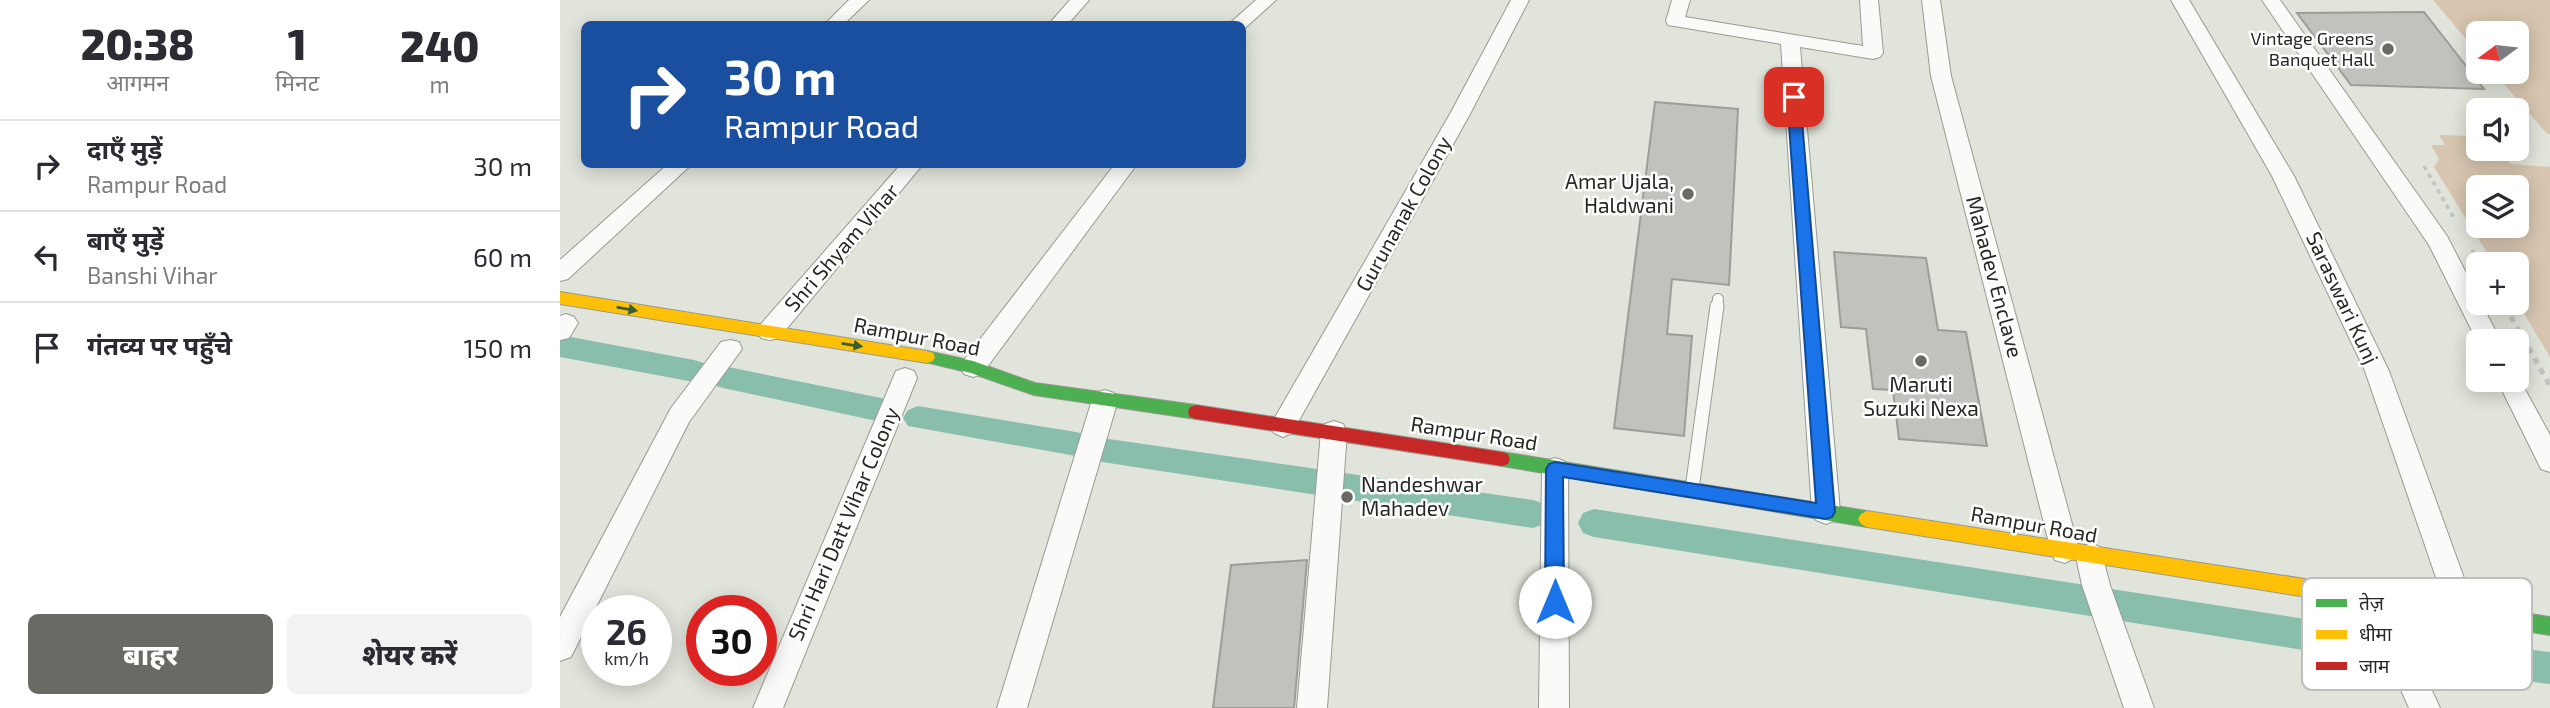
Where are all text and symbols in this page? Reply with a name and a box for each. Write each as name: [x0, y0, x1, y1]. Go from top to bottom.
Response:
text: 20:38: [81, 18, 195, 68]
text: 1: [288, 18, 307, 68]
text: 240: [400, 20, 479, 70]
north arrow: [2466, 21, 2529, 84]
map controls: [2466, 21, 2529, 392]
place label: Vintage Greens Banquet Hall: [2251, 27, 2375, 70]
marker: Vintage Greens Banquet Hall: [2380, 41, 2396, 57]
text: 30 m: [724, 46, 836, 105]
icon: right: [609, 49, 700, 140]
pin: [1764, 67, 1824, 127]
text: आगमन: [106, 68, 169, 96]
text: मिनट: [275, 68, 319, 96]
text: m: [430, 70, 450, 98]
icon: arrive: [1775, 78, 1813, 116]
button: sound: [2466, 98, 2529, 161]
text: Rampur Road: [724, 106, 919, 144]
street label: Gurunanak Colony: [1350, 131, 1456, 295]
text: दाएँ मुड़ें: [87, 133, 162, 164]
icon: right: [28, 147, 66, 185]
text: 30 m: [473, 150, 532, 181]
place label: Amar Ujala, Haldwani: [1565, 168, 1674, 217]
text: Rampur Road: [87, 170, 227, 198]
button: layers: [2466, 175, 2529, 238]
street label: Shri Shyam Vihar: [778, 177, 904, 316]
marker: Amar Ujala, Haldwani: [1680, 186, 1696, 202]
street label: Mahadev Enclave: [1962, 193, 2029, 360]
text: बाएँ मुड़ें: [87, 224, 164, 255]
street label: Saraswari Kunj: [2301, 227, 2385, 368]
icon: left: [28, 238, 66, 276]
text: 60 m: [473, 241, 532, 272]
button: +: [2466, 252, 2529, 315]
text: Banshi Vihar: [87, 261, 218, 289]
one-way arrow: [616, 304, 638, 315]
street label: Rampur Road: [852, 311, 983, 360]
icon: arrive: [28, 329, 66, 367]
text: गंतव्य पर पहुँचे: [87, 329, 232, 360]
button: −: [2466, 329, 2529, 392]
text: 150 m: [463, 332, 532, 363]
one-way arrow: [841, 340, 863, 351]
marker: Maruti Suzuki Nexa: [1913, 353, 1929, 369]
place label: Maruti Suzuki Nexa: [1863, 371, 1979, 420]
street label: Shri Hari Datt Vihar Colony: [782, 403, 903, 644]
street label: Rampur Road: [1409, 410, 1539, 455]
place label: Nandeshwar Mahadev: [1361, 471, 1483, 520]
marker: Nandeshwar Mahadev: [1339, 489, 1355, 505]
street label: Rampur Road: [1969, 500, 2100, 547]
position arrow: [1518, 565, 1592, 639]
legend: [2302, 578, 2532, 690]
text: तेज़: [2359, 591, 2385, 614]
speed limit sign: 30: [686, 595, 777, 686]
text: 26: [606, 610, 647, 652]
button: बाहर: [28, 614, 273, 694]
button: शेयर करें: [287, 614, 532, 694]
text: धीमा: [2359, 622, 2393, 645]
text: km/h: [604, 647, 649, 669]
text: जाम: [2359, 654, 2390, 677]

